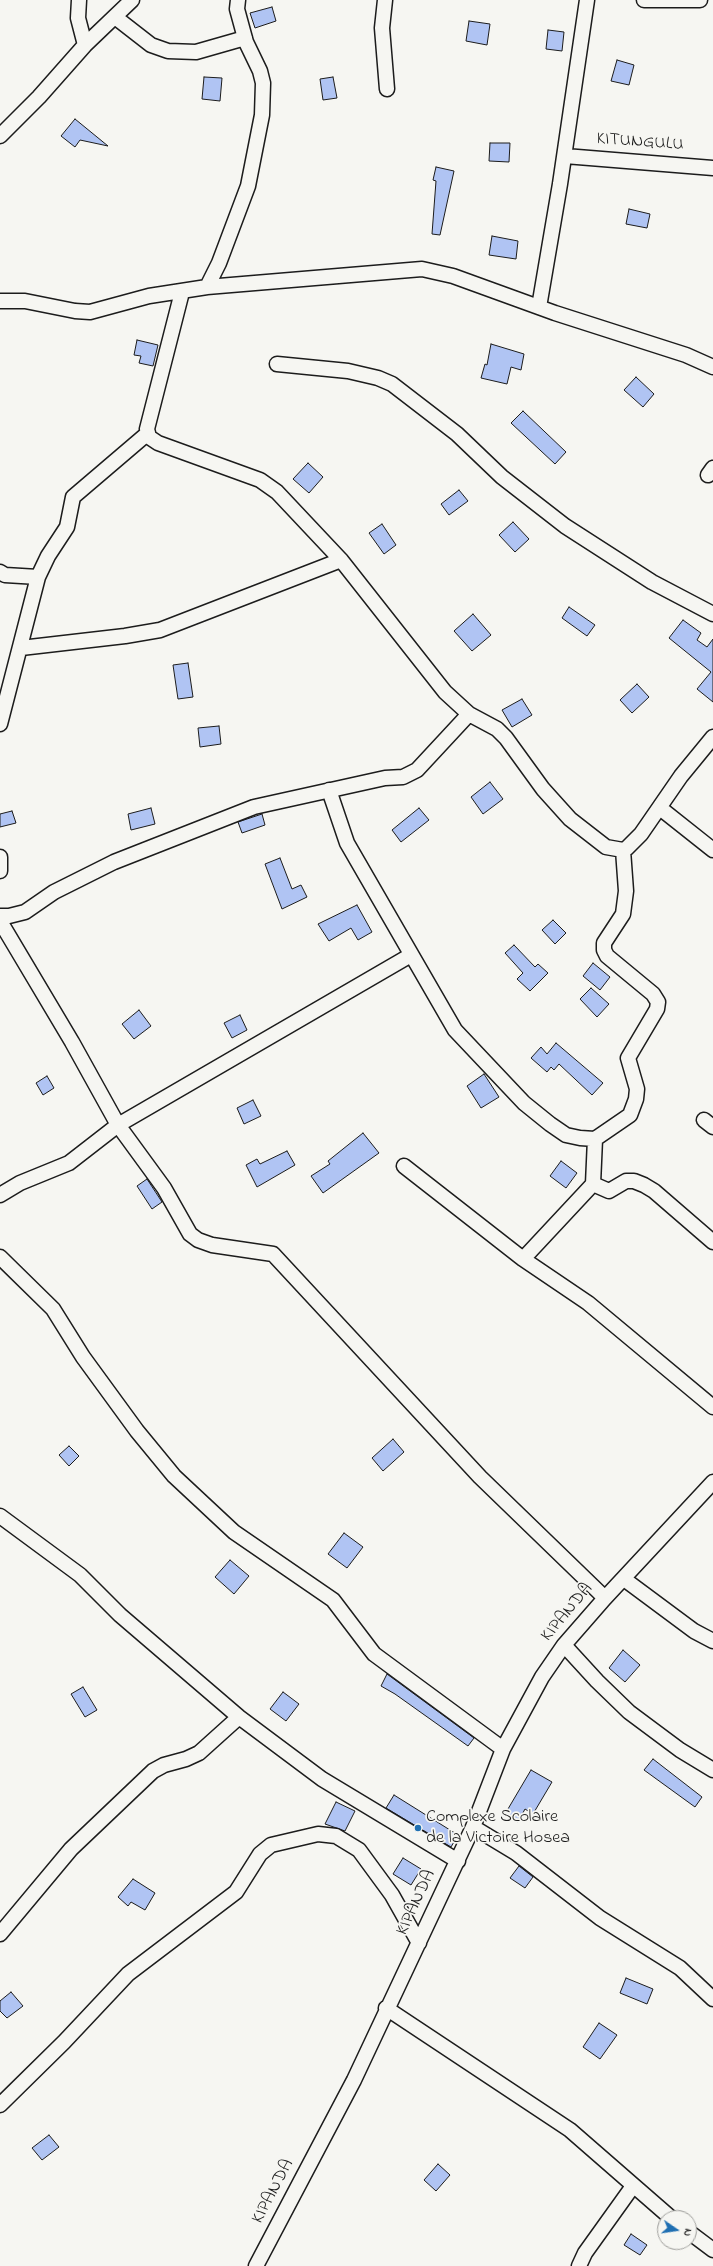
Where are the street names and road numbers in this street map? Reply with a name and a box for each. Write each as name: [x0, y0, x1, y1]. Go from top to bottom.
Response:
street label: KITUNGULU: [596, 129, 684, 157]
street label: KIPANDA: [537, 1579, 599, 1647]
street label: KIPANDA: [392, 1867, 442, 1939]
street label: KIPANDA: [248, 2156, 300, 2228]

